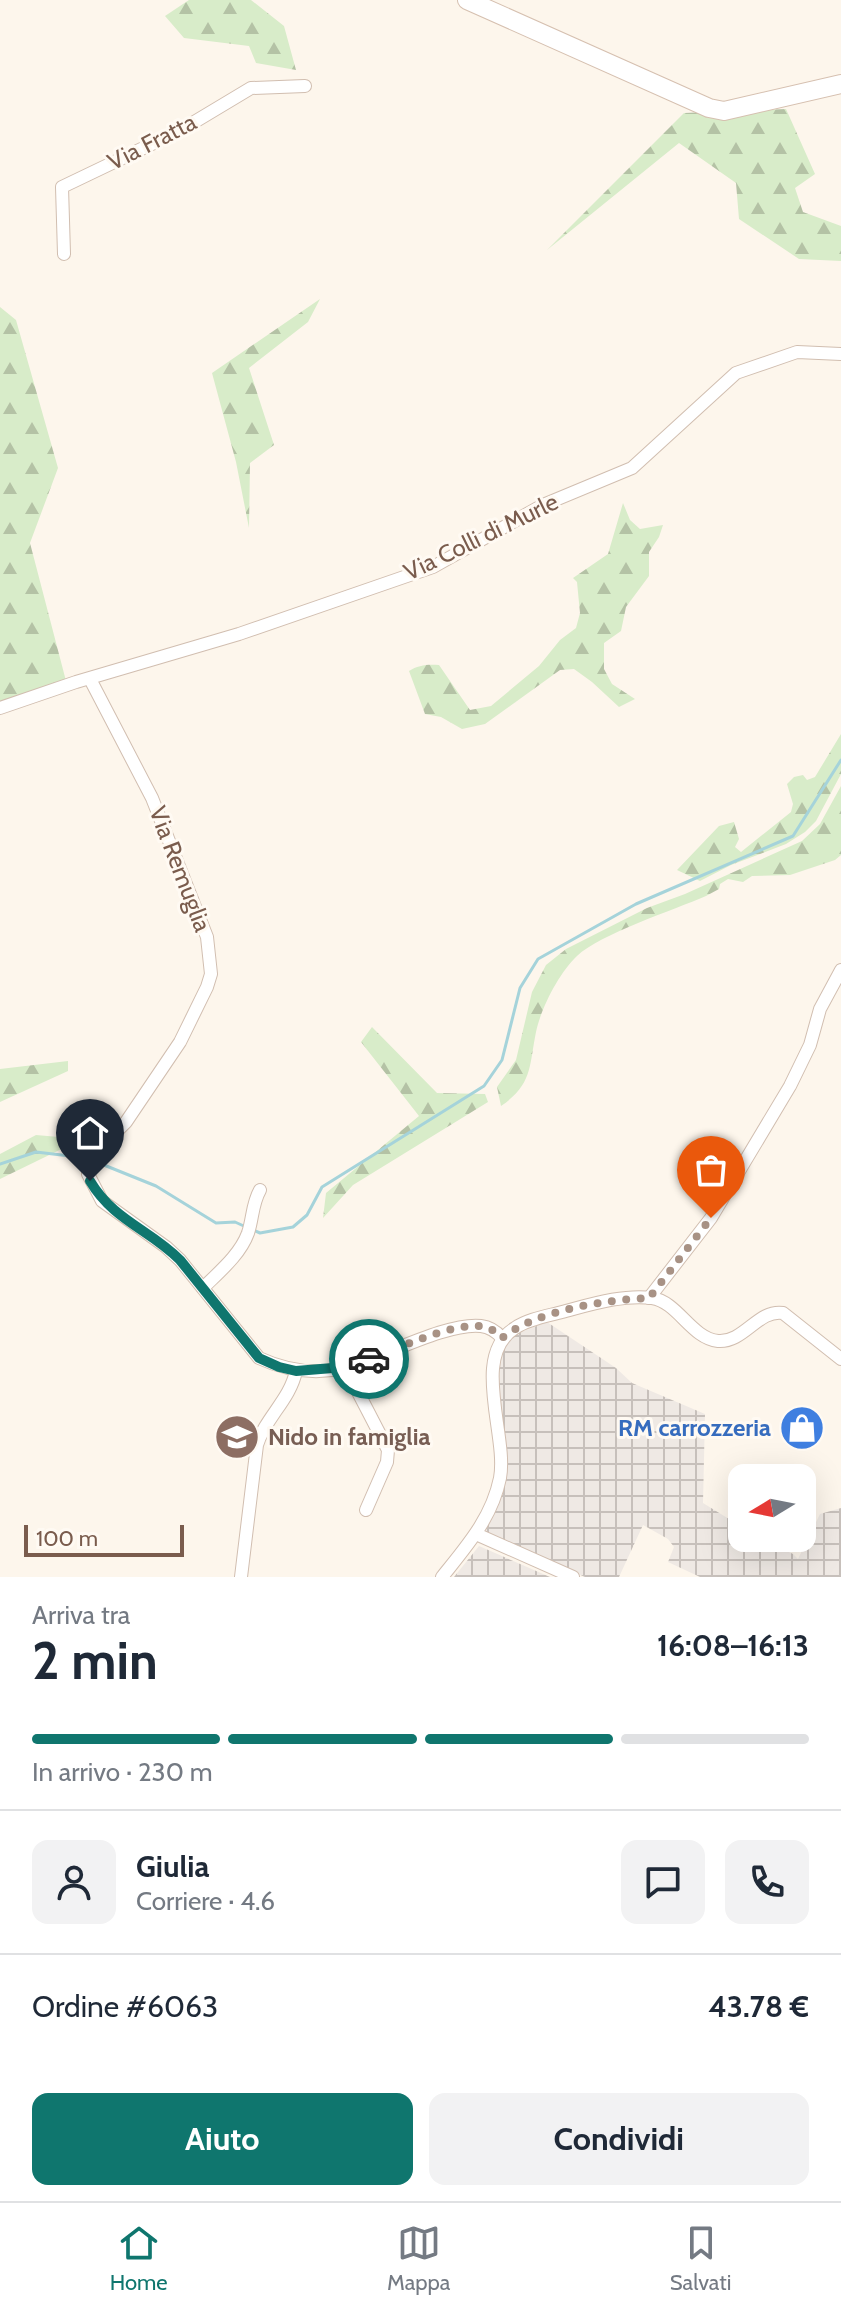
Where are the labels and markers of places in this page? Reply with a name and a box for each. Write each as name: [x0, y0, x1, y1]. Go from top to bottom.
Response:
pin: [56, 1099, 124, 1181]
pin: [677, 1136, 745, 1218]
shop icon: RM carrozzeria: [778, 1404, 826, 1452]
school or university icon: Nido in famiglia: [213, 1413, 261, 1461]
place label: RM carrozzeria: [618, 1413, 771, 1442]
place label: Nido in famiglia: [268, 1422, 430, 1451]

